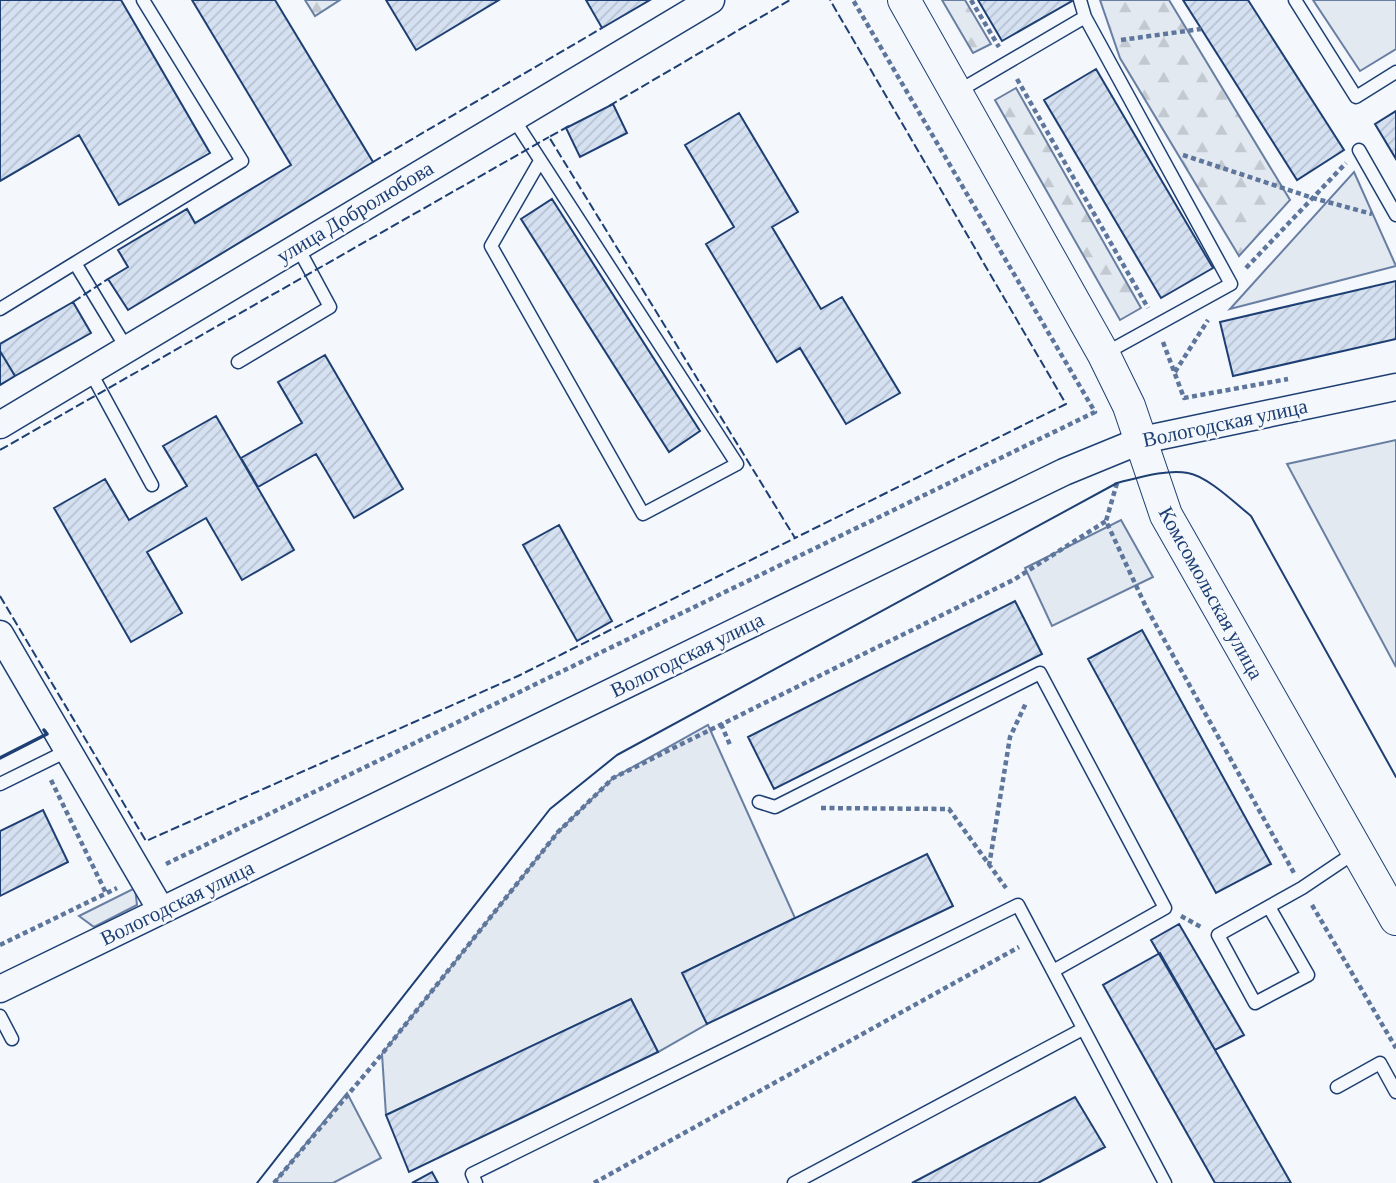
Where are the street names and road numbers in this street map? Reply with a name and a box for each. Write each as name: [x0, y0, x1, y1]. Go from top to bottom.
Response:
street label: улица Добролюбова: [272, 155, 438, 268]
street label: Вологодская улица: [1140, 394, 1310, 452]
street label: Комсомольская улица: [1154, 503, 1269, 684]
street label: Вологодская улица: [606, 607, 768, 703]
street label: Вологодская улица: [96, 855, 258, 951]

